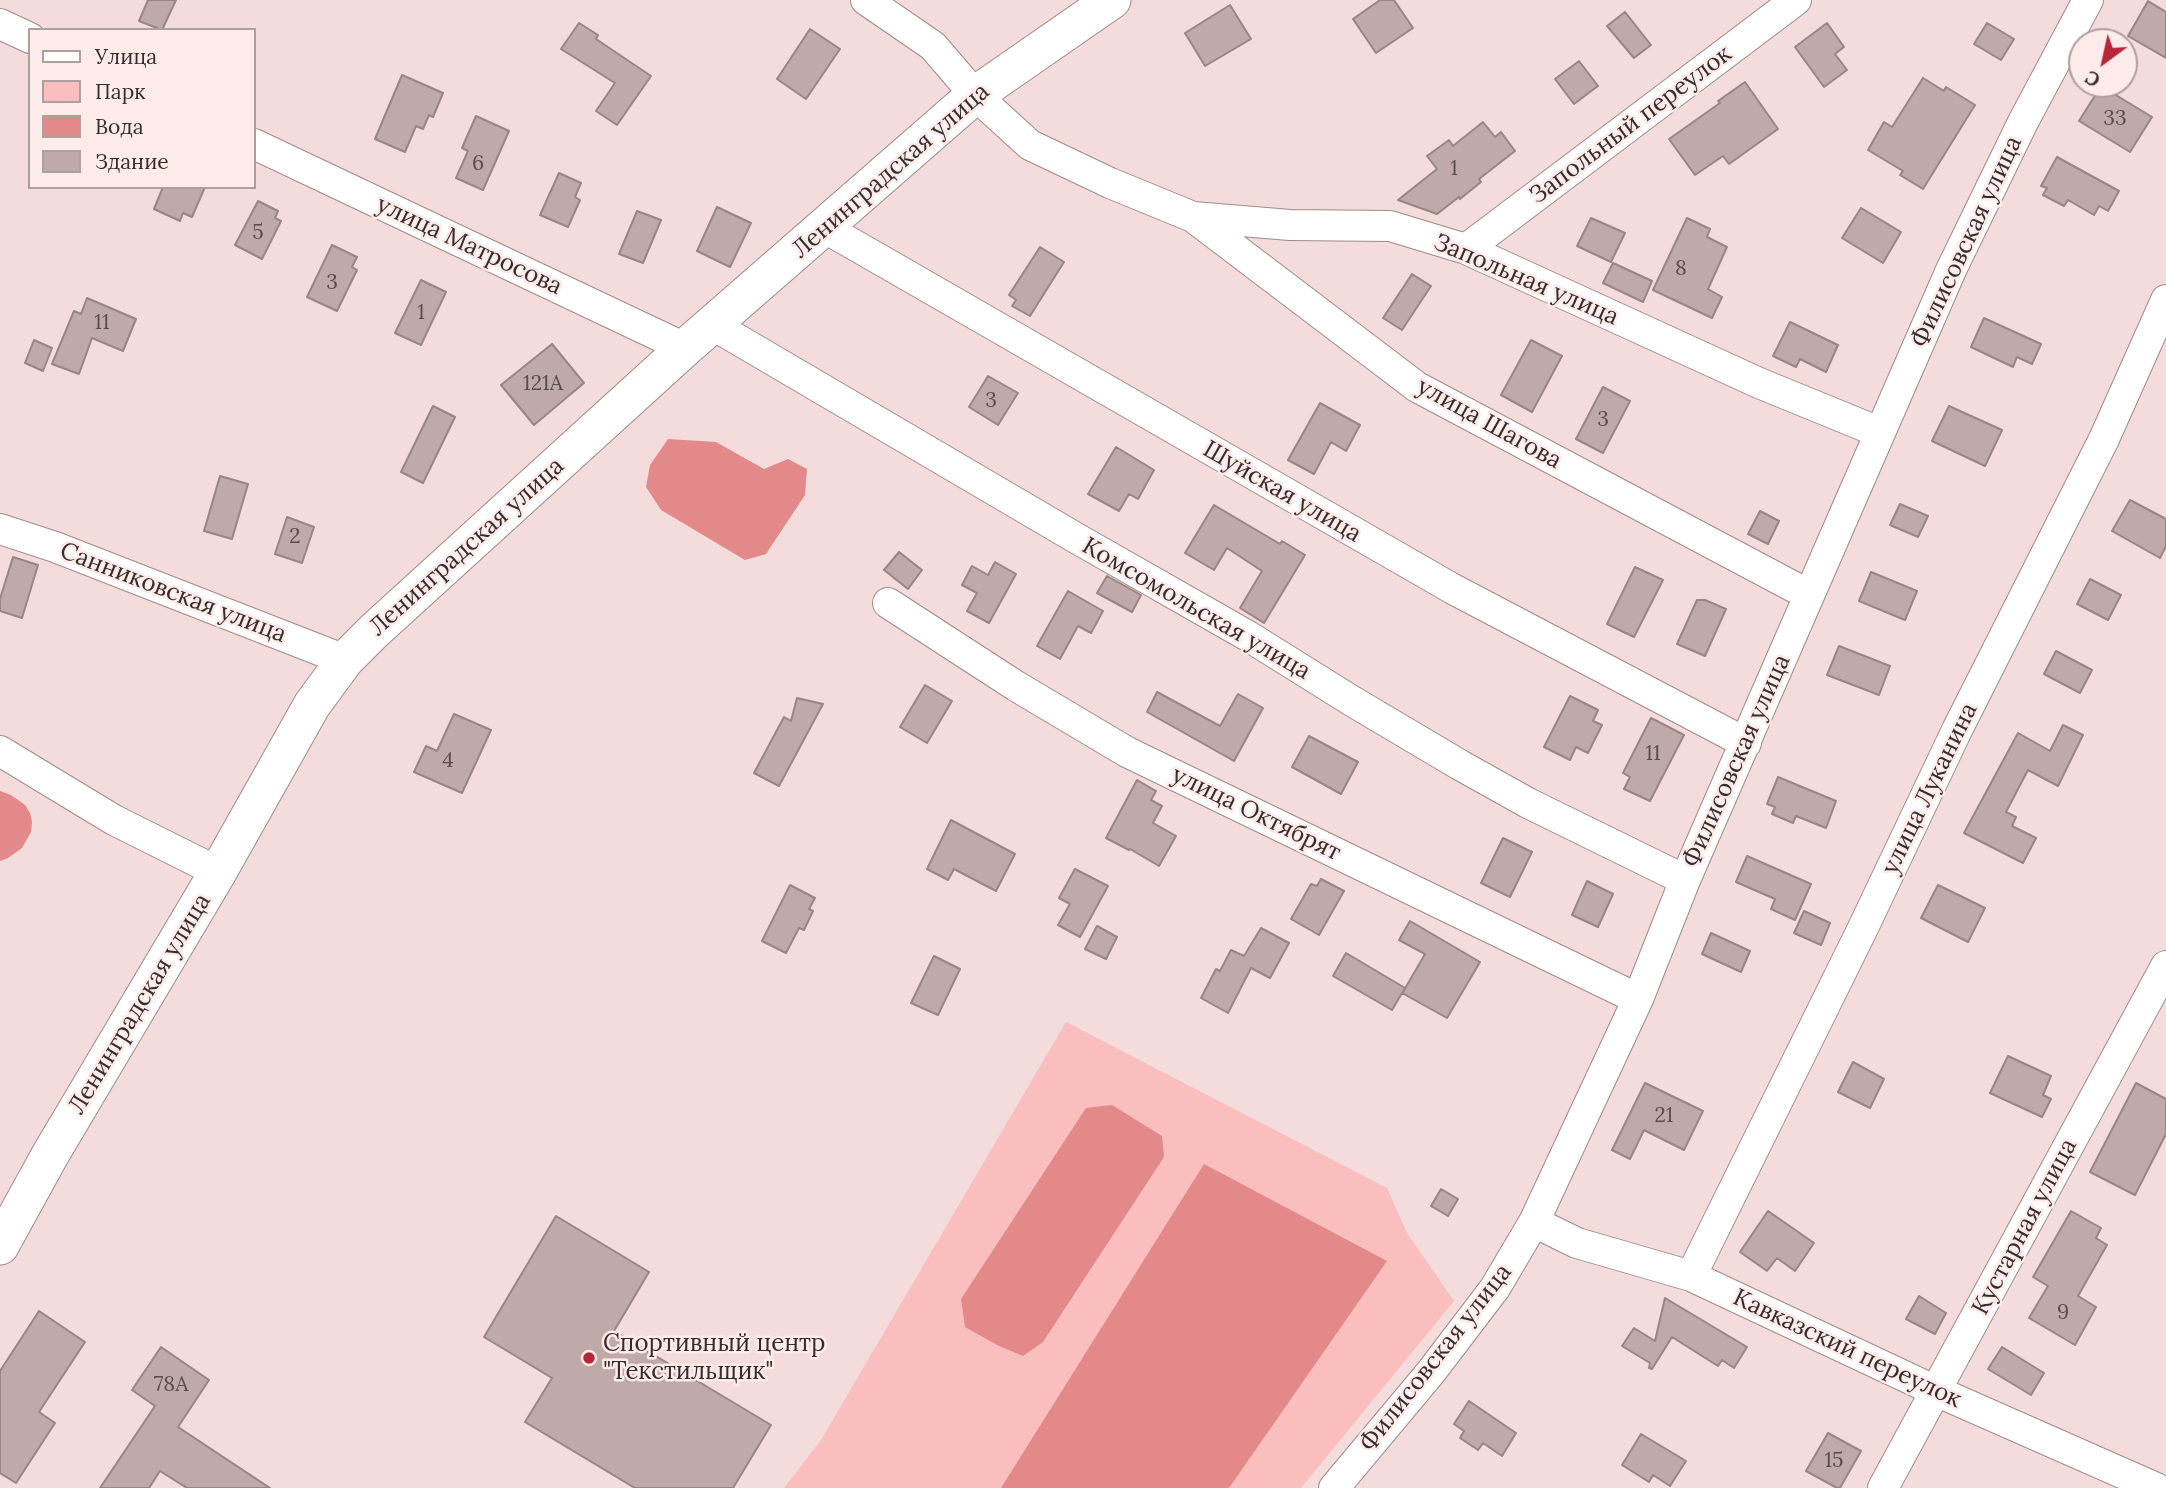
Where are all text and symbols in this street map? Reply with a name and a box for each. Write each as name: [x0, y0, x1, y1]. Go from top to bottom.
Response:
legend: [28, 28, 256, 189]
north arrow: [2068, 28, 2138, 98]
street label: Запольный переулок: [1524, 40, 1738, 210]
text: Улица: [95, 43, 157, 70]
text: С: [2081, 65, 2105, 93]
street label: Ленинградская улица: [786, 77, 996, 265]
text: Парк: [95, 78, 145, 105]
house number: 33: [2103, 106, 2127, 132]
text: Вода: [95, 113, 144, 140]
street label: Филисовская улица: [1905, 132, 2029, 352]
text: Здание: [95, 148, 169, 175]
house number: 6: [472, 151, 484, 177]
house number: 1: [1450, 156, 1458, 182]
street label: улица Матросова: [372, 190, 566, 302]
house number: 5: [252, 220, 264, 246]
street label: Запольная улица: [1429, 228, 1623, 332]
house number: 8: [1675, 256, 1687, 282]
house number: 3: [326, 270, 338, 296]
house number: 1: [417, 300, 425, 326]
house number: 11: [94, 310, 110, 336]
house number: 121А: [523, 371, 563, 397]
street label: улица Шагова: [1412, 372, 1566, 476]
house number: 3: [985, 388, 997, 414]
house number: 3: [1597, 407, 1609, 433]
street label: Шуйская улица: [1198, 435, 1366, 549]
street label: Ленинградская улица: [364, 452, 570, 642]
house number: 2: [289, 524, 301, 550]
street label: Комсомольская улица: [1077, 532, 1315, 686]
street label: Санниковская улица: [56, 537, 290, 649]
street label: Филисовская улица: [1677, 650, 1797, 872]
street label: улица Луканина: [1876, 699, 1984, 879]
house number: 11: [1645, 741, 1661, 767]
house number: 4: [442, 748, 454, 774]
street label: улица Октябрят: [1167, 761, 1345, 867]
street label: Ленинградская улица: [63, 889, 217, 1119]
house number: 21: [1655, 1103, 1673, 1129]
street label: Кустарная улица: [1966, 1134, 2084, 1320]
street label: Филисовская улица: [1354, 1259, 1518, 1457]
street label: Кавказский переулок: [1728, 1283, 1966, 1415]
house number: 9: [2057, 1300, 2069, 1326]
place label: Спортивный центр "Текстильщик": [603, 1330, 825, 1386]
marker: Спортивный центр "Текстильщик": [581, 1350, 597, 1366]
house number: 78А: [154, 1372, 188, 1398]
house number: 15: [1824, 1448, 1844, 1474]

